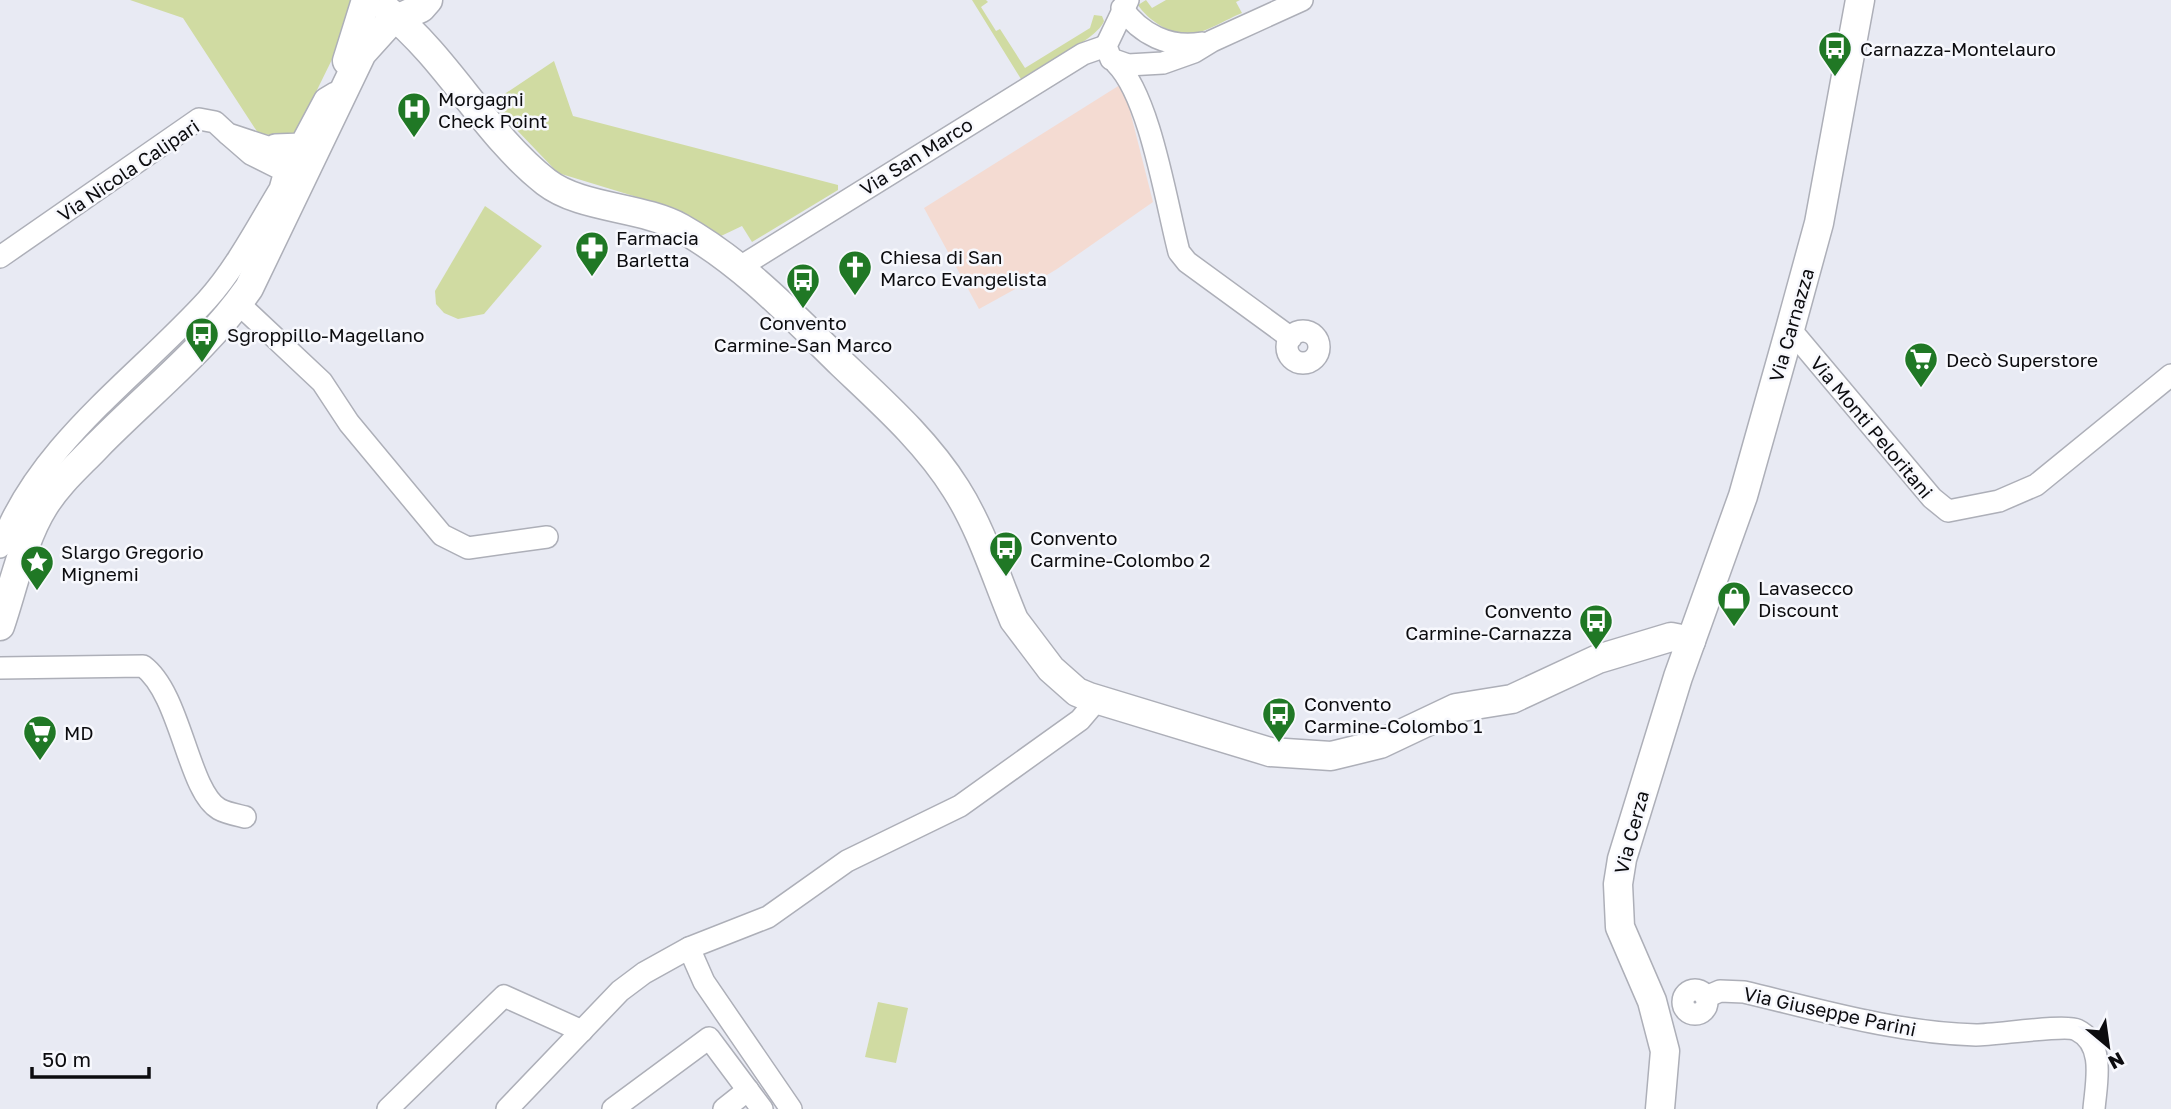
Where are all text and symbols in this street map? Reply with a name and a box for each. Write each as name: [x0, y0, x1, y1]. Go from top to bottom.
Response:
bus stop icon: Carnazza-Montelauro: [1816, 29, 1854, 78]
place label: Carnazza-Montelauro: [1860, 37, 2056, 60]
place label: Morgagni Check Point: [438, 87, 547, 132]
hospital icon: Morgagni Check Point: [395, 90, 433, 139]
street label: Via San Marco: [855, 112, 977, 200]
street label: Via Nicola Calipari: [53, 114, 203, 226]
place label: Farmacia Barletta: [616, 226, 699, 271]
pharmacy icon: Farmacia Barletta: [573, 229, 611, 278]
place label: Chiesa di San Marco Evangelista: [880, 245, 1047, 290]
church icon: Chiesa di San Marco Evangelista: [836, 248, 874, 297]
bus stop icon: Convento Carmine-San Marco: [784, 261, 822, 310]
street label: Via Carnazza: [1764, 266, 1818, 384]
place label: Convento Carmine-San Marco: [714, 311, 892, 356]
bus stop icon: Sgroppillo-Magellano: [183, 315, 221, 364]
place label: Sgroppillo-Magellano: [227, 323, 424, 346]
supermarket icon: Decò Superstore: [1902, 340, 1940, 389]
place label: Decò Superstore: [1946, 348, 2098, 371]
street label: Via Monti Peloritani: [1806, 351, 1938, 503]
place label: Convento Carmine-Colombo 2: [1030, 526, 1210, 571]
bus stop icon: Convento Carmine-Colombo 2: [987, 529, 1025, 578]
place label: Slargo Gregorio Mignemi: [61, 540, 204, 585]
place icon: Slargo Gregorio Mignemi: [18, 543, 56, 592]
place label: Lavasecco Discount: [1758, 576, 1853, 621]
shop icon: Lavasecco Discount: [1715, 579, 1753, 628]
place label: Convento Carmine-Carnazza: [1405, 599, 1572, 644]
bus stop icon: Convento Carmine-Carnazza: [1577, 602, 1615, 651]
place label: Convento Carmine-Colombo 1: [1304, 692, 1482, 737]
bus stop icon: Convento Carmine-Colombo 1: [1260, 695, 1298, 744]
supermarket icon: MD: [21, 713, 59, 762]
place label: MD: [64, 721, 94, 744]
street label: Via Cerza: [1609, 788, 1653, 876]
street label: Via Giuseppe Parini: [1742, 981, 1918, 1041]
north arrow: [2073, 1011, 2143, 1081]
scale bar: [32, 1036, 149, 1080]
text: 50 m: [42, 1046, 91, 1072]
text: N: [2105, 1048, 2128, 1075]

